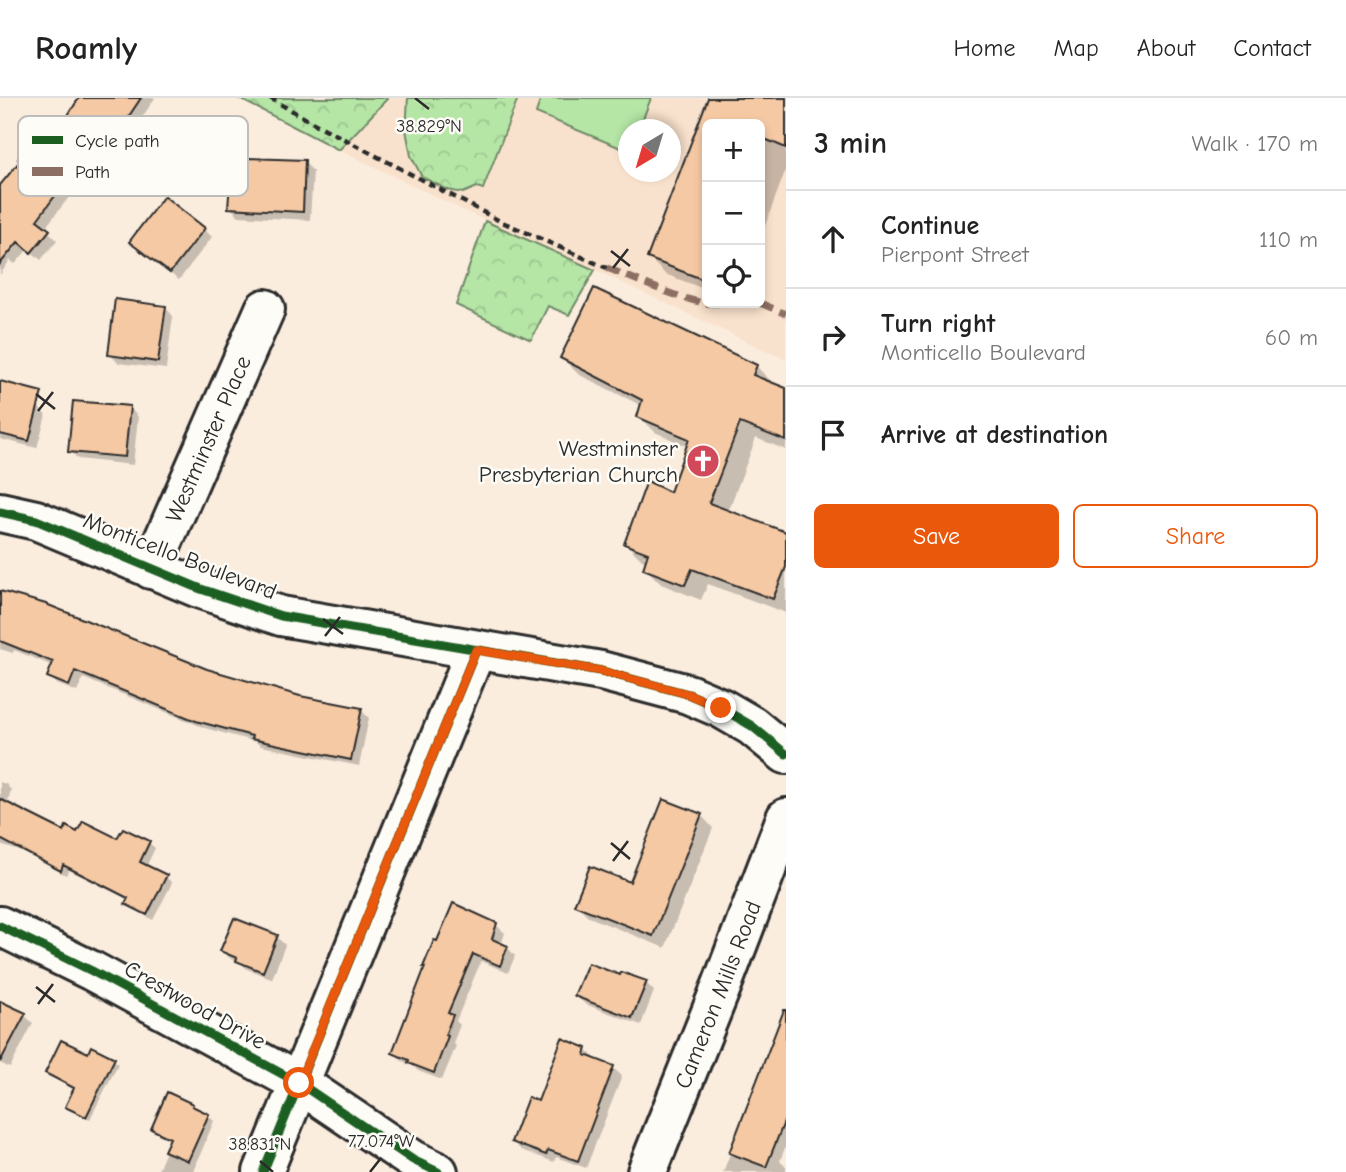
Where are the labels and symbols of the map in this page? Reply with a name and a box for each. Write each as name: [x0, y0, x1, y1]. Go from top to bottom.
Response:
legend: [18, 116, 248, 196]
text: 38.829°N: [396, 116, 462, 137]
north arrow: [618, 119, 681, 182]
text: Cycle path: [75, 130, 160, 152]
text: Path: [75, 161, 110, 183]
street label: Westminster Place: [160, 351, 256, 527]
place label: Westminster Presbyterian Church: [479, 435, 679, 488]
church icon: Westminster Presbyterian Church: [684, 442, 722, 480]
street label: Monticello Boulevard: [80, 507, 280, 605]
route end: [705, 692, 736, 723]
street label: Cameron Mills Road: [668, 897, 767, 1092]
street label: Crestwood Drive: [120, 955, 270, 1055]
route start: [283, 1067, 314, 1098]
text: 77.074°W: [348, 1131, 415, 1152]
text: 38.831°N: [229, 1134, 291, 1155]

